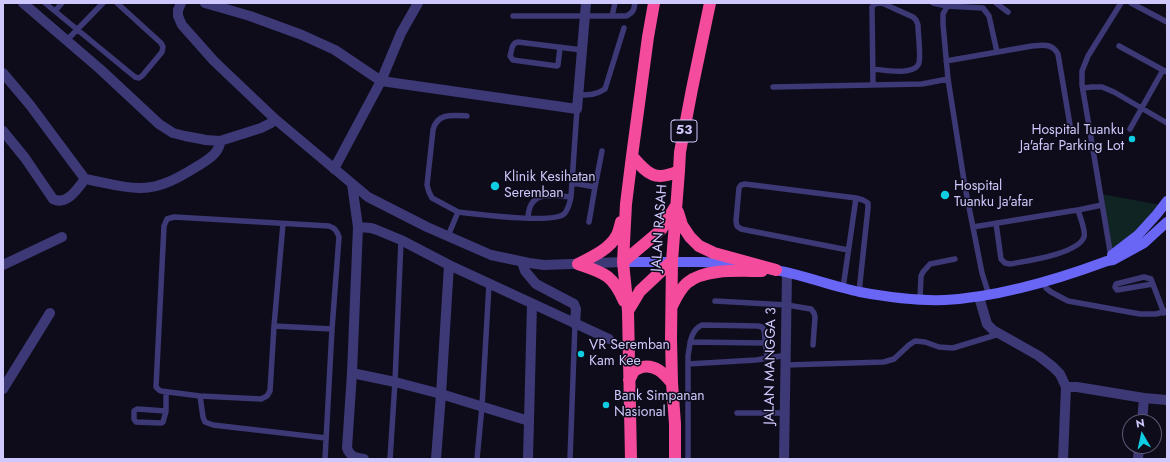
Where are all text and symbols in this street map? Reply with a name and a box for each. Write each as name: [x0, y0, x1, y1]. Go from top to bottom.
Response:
road number: 53: [671, 120, 697, 142]
place label: Hospital Tuanku Ja'afar Parking Lot: [1020, 123, 1124, 156]
marker: Hospital Tuanku Ja'afar Parking Lot: [1127, 134, 1137, 144]
place label: Klinik Kesihatan Seremban: [504, 170, 596, 202]
place label: Hospital Tuanku Ja'afar: [954, 179, 1033, 212]
marker: Klinik Kesihatan Seremban: [489, 180, 501, 192]
street label: JALAN RASAH: [649, 184, 671, 272]
marker: Hospital Tuanku Ja'afar: [939, 189, 951, 201]
street label: JALAN MANGGA 3: [762, 307, 780, 425]
place label: VR Seremban Kam Kee: [589, 338, 670, 370]
marker: VR Seremban Kam Kee: [576, 349, 586, 359]
place label: Bank Simpanan Nasional: [614, 389, 705, 422]
marker: Bank Simpanan Nasional: [601, 400, 611, 410]
north arrow: [1122, 414, 1162, 454]
text: N: [1135, 415, 1146, 432]

